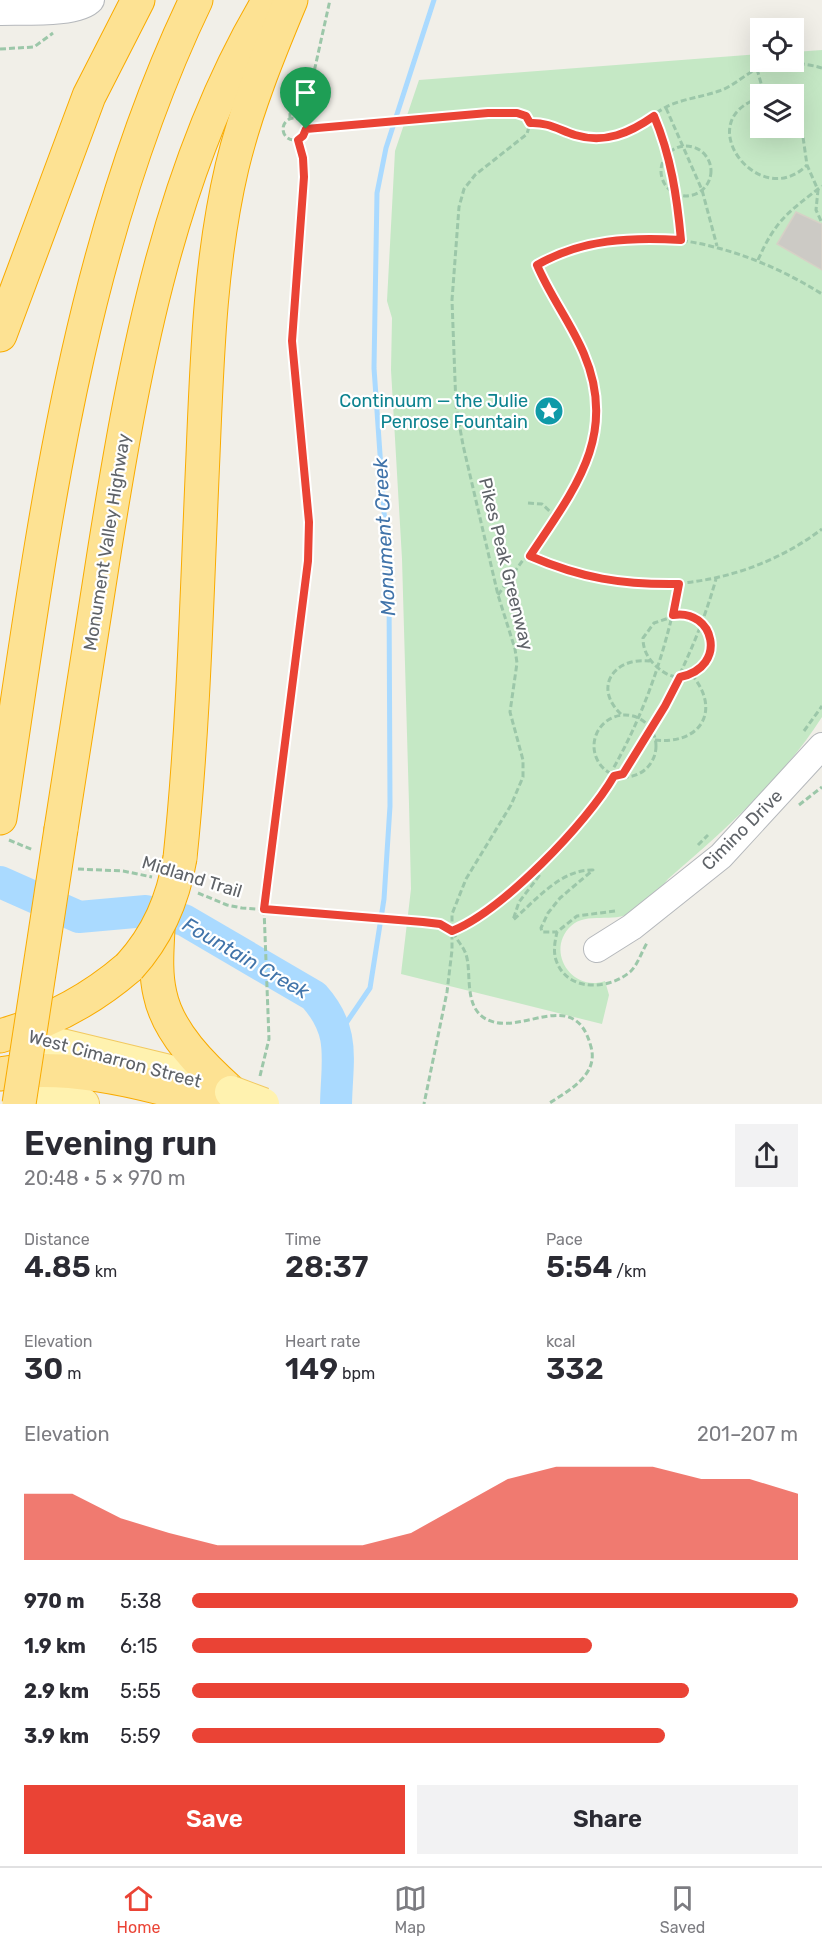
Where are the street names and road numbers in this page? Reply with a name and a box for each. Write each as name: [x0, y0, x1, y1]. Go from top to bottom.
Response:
street label: Monument Valley Highway: [79, 432, 135, 652]
street label: Pikes Peak Greenway: [474, 475, 538, 653]
street label: Cimino Drive: [697, 785, 787, 875]
street label: Midland Trail: [139, 851, 245, 903]
street label: West Cimarron Street: [26, 1025, 204, 1093]

